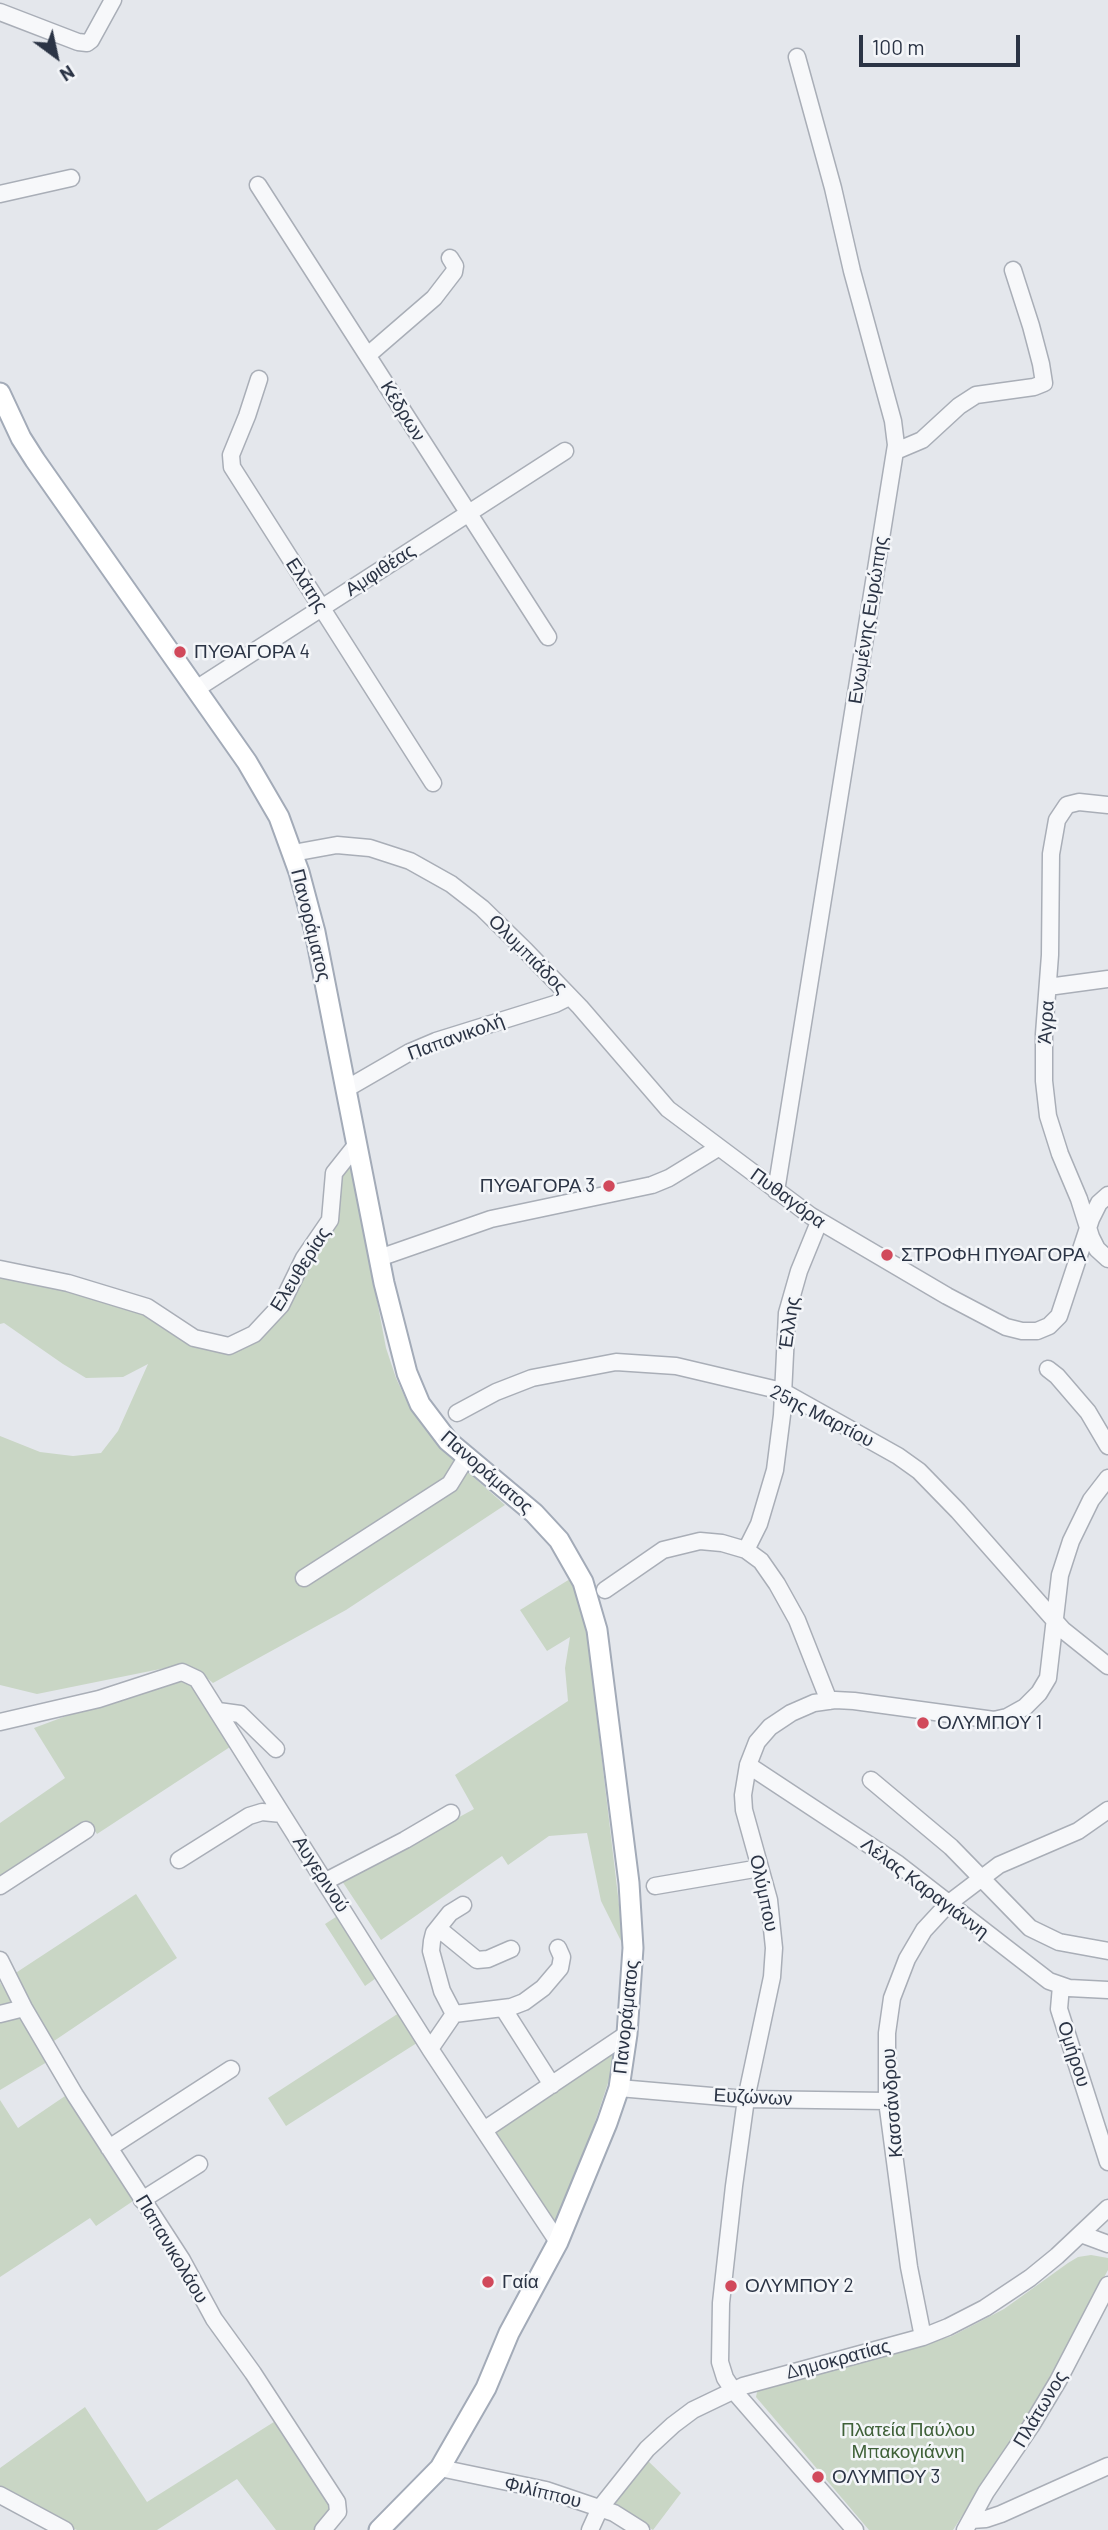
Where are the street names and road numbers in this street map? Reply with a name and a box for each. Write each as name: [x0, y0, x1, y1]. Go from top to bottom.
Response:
street label: Κέδρων: [376, 377, 430, 445]
street label: Ενωμένης Ευρώπης: [843, 534, 893, 706]
street label: Αμφιθέας: [341, 539, 419, 601]
street label: Ελάτης: [281, 554, 333, 616]
street label: Πανοράματος: [286, 867, 336, 983]
street label: Ολυμπιάδος: [484, 910, 572, 998]
street label: Άγρα: [1033, 999, 1059, 1045]
street label: Παπανικολή: [405, 1009, 507, 1065]
street label: Πυθαγόρα: [746, 1163, 830, 1233]
street label: Ελευθερίας: [265, 1223, 335, 1315]
street label: Έλλης: [774, 1295, 804, 1351]
street label: 25ης Μαρτίου: [766, 1380, 878, 1452]
street label: Πανοράματος: [436, 1426, 538, 1518]
street label: Αυγερινού: [288, 1832, 354, 1916]
street label: Λέλας Καραγιάννη: [857, 1833, 993, 1943]
street label: Ολύμπου: [745, 1853, 783, 1933]
street label: Πανοράματος: [609, 1959, 643, 2075]
street label: Ομήρου: [1053, 2018, 1095, 2090]
street label: Κασσάνδρου: [877, 2047, 907, 2159]
street label: Ευζώνων: [713, 2084, 793, 2110]
street label: Παπανικολάου: [131, 2191, 213, 2307]
street label: Δημοκρατίας: [783, 2334, 893, 2384]
street label: Πλάτωνος: [1008, 2367, 1072, 2451]
street label: Φιλίππου: [502, 2471, 584, 2513]

